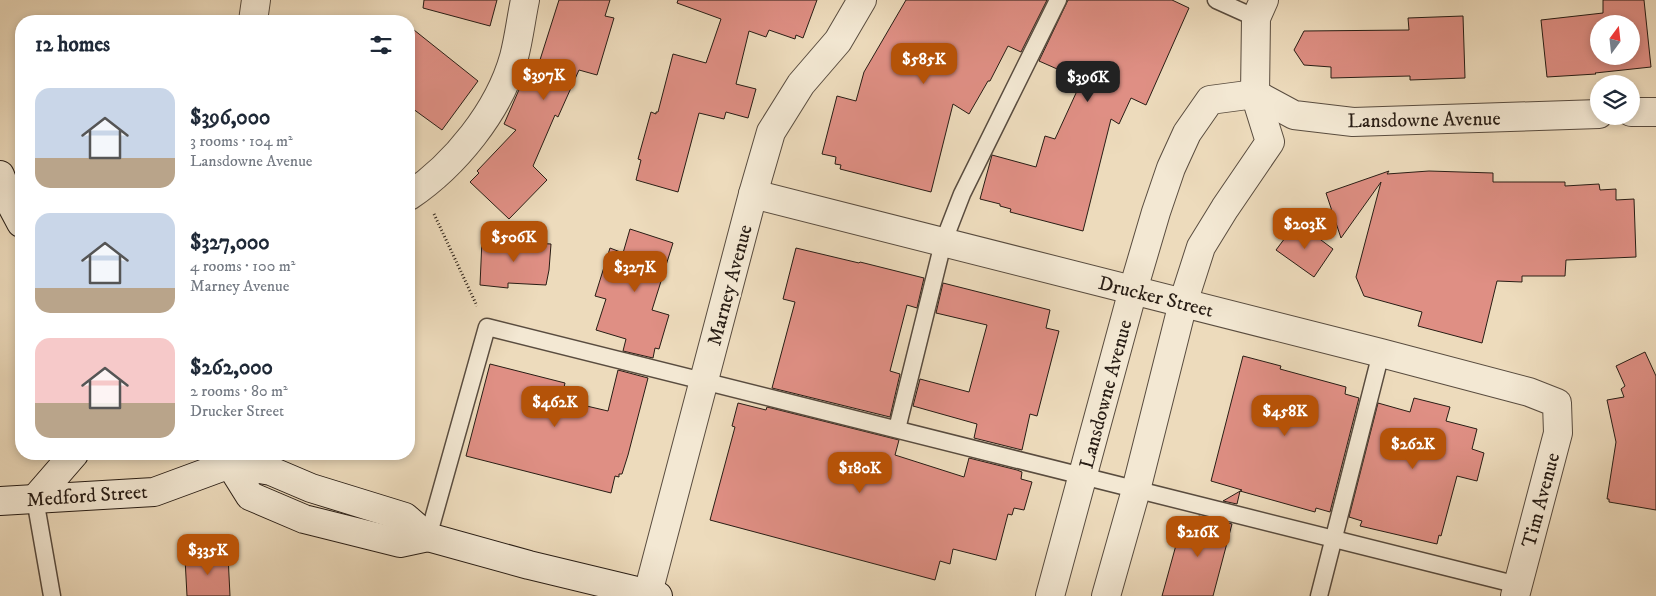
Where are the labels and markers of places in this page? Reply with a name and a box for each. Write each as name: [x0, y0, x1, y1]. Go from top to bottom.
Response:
pin: $585K: [889, 42, 959, 85]
pin: $397K: [509, 58, 579, 101]
pin: $396K: [1053, 61, 1123, 103]
pin: $203K: [1270, 208, 1340, 250]
pin: $506K: [479, 220, 549, 263]
pin: $327K: [600, 250, 670, 293]
pin: $462K: [520, 386, 590, 428]
pin: $458K: [1250, 394, 1320, 437]
pin: $262K: [1378, 428, 1448, 470]
pin: $180K: [825, 452, 895, 494]
pin: $216K: [1163, 516, 1233, 558]
pin: $335K: [173, 534, 243, 576]

